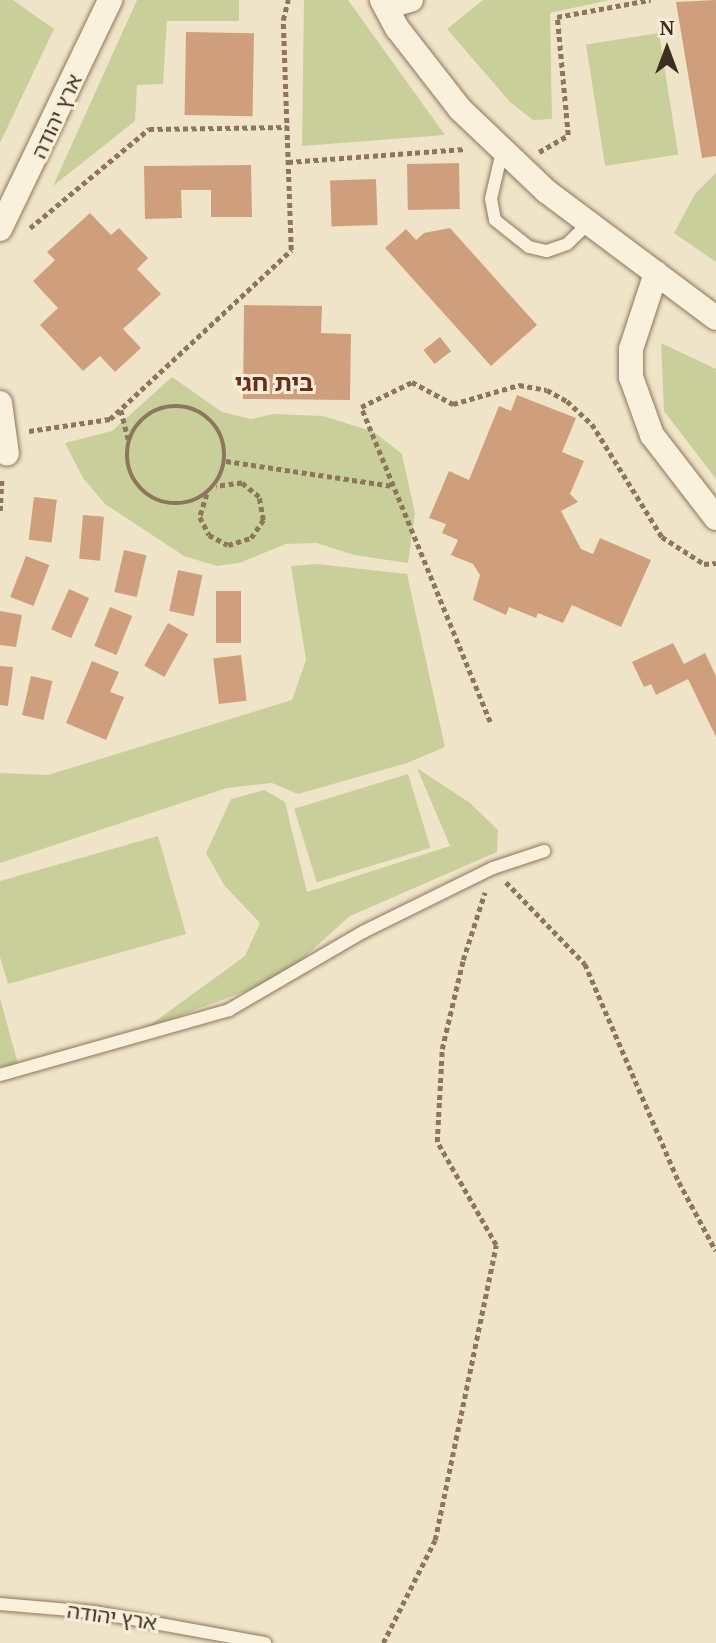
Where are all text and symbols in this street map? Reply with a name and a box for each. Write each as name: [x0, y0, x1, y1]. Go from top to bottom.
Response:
north arrow: [632, 14, 702, 84]
text: N: [660, 15, 674, 41]
street label: ארץ יהודה: [26, 70, 86, 162]
district label: בית חגי: [234, 368, 314, 396]
street label: ארץ יהודה: [66, 1597, 158, 1635]

